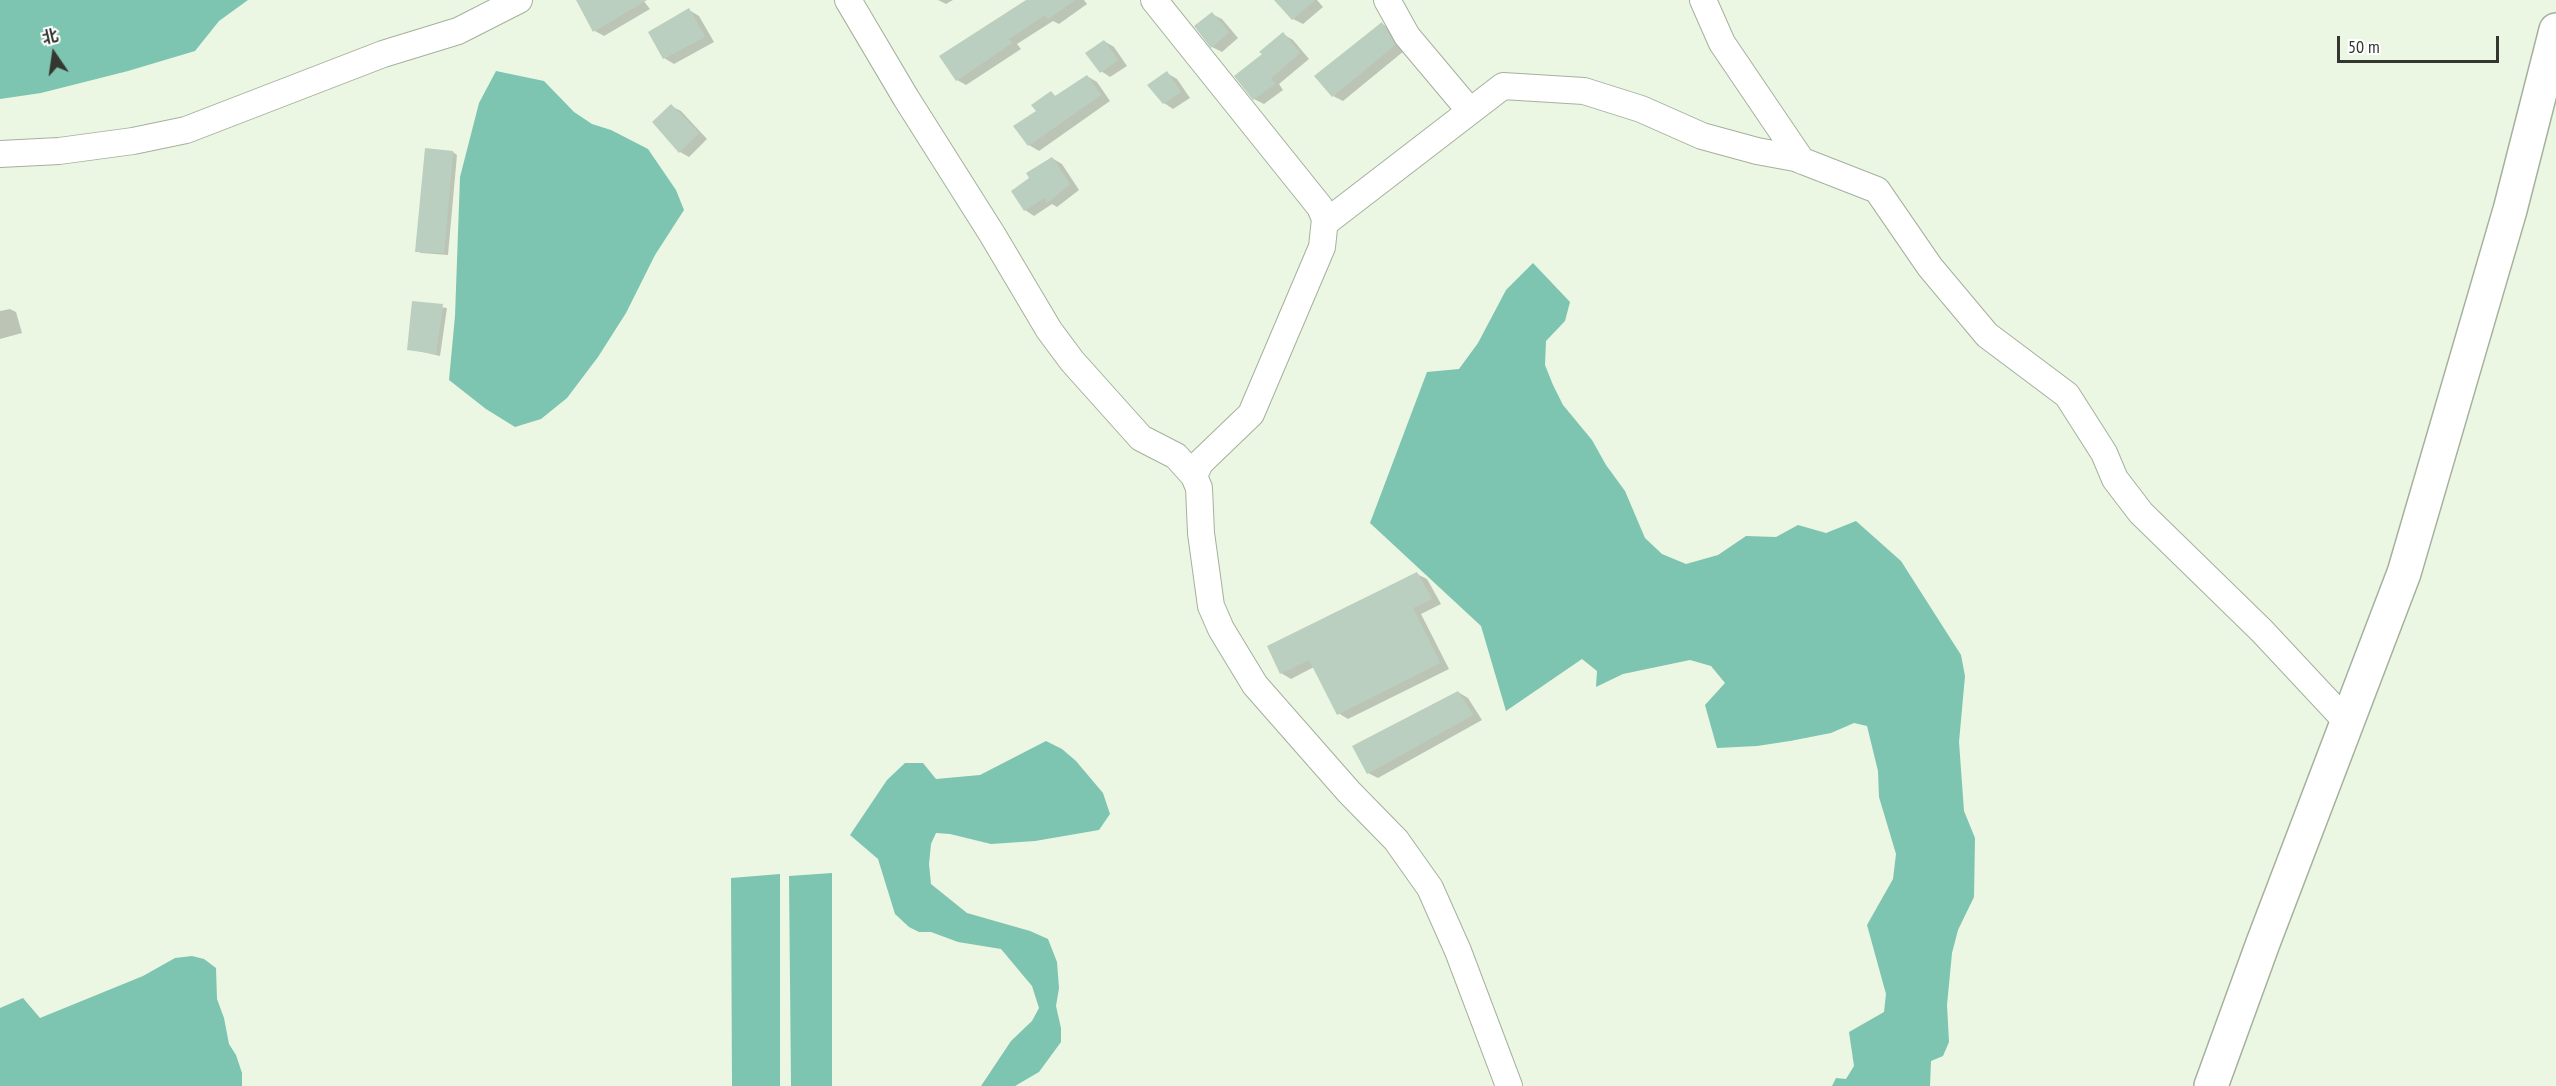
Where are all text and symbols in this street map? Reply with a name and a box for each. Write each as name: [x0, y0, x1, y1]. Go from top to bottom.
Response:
north arrow: [24, 24, 84, 84]
scale bar: [2340, 24, 2502, 62]
text: 北: [40, 25, 60, 48]
text: 50 m: [2348, 35, 2380, 58]

